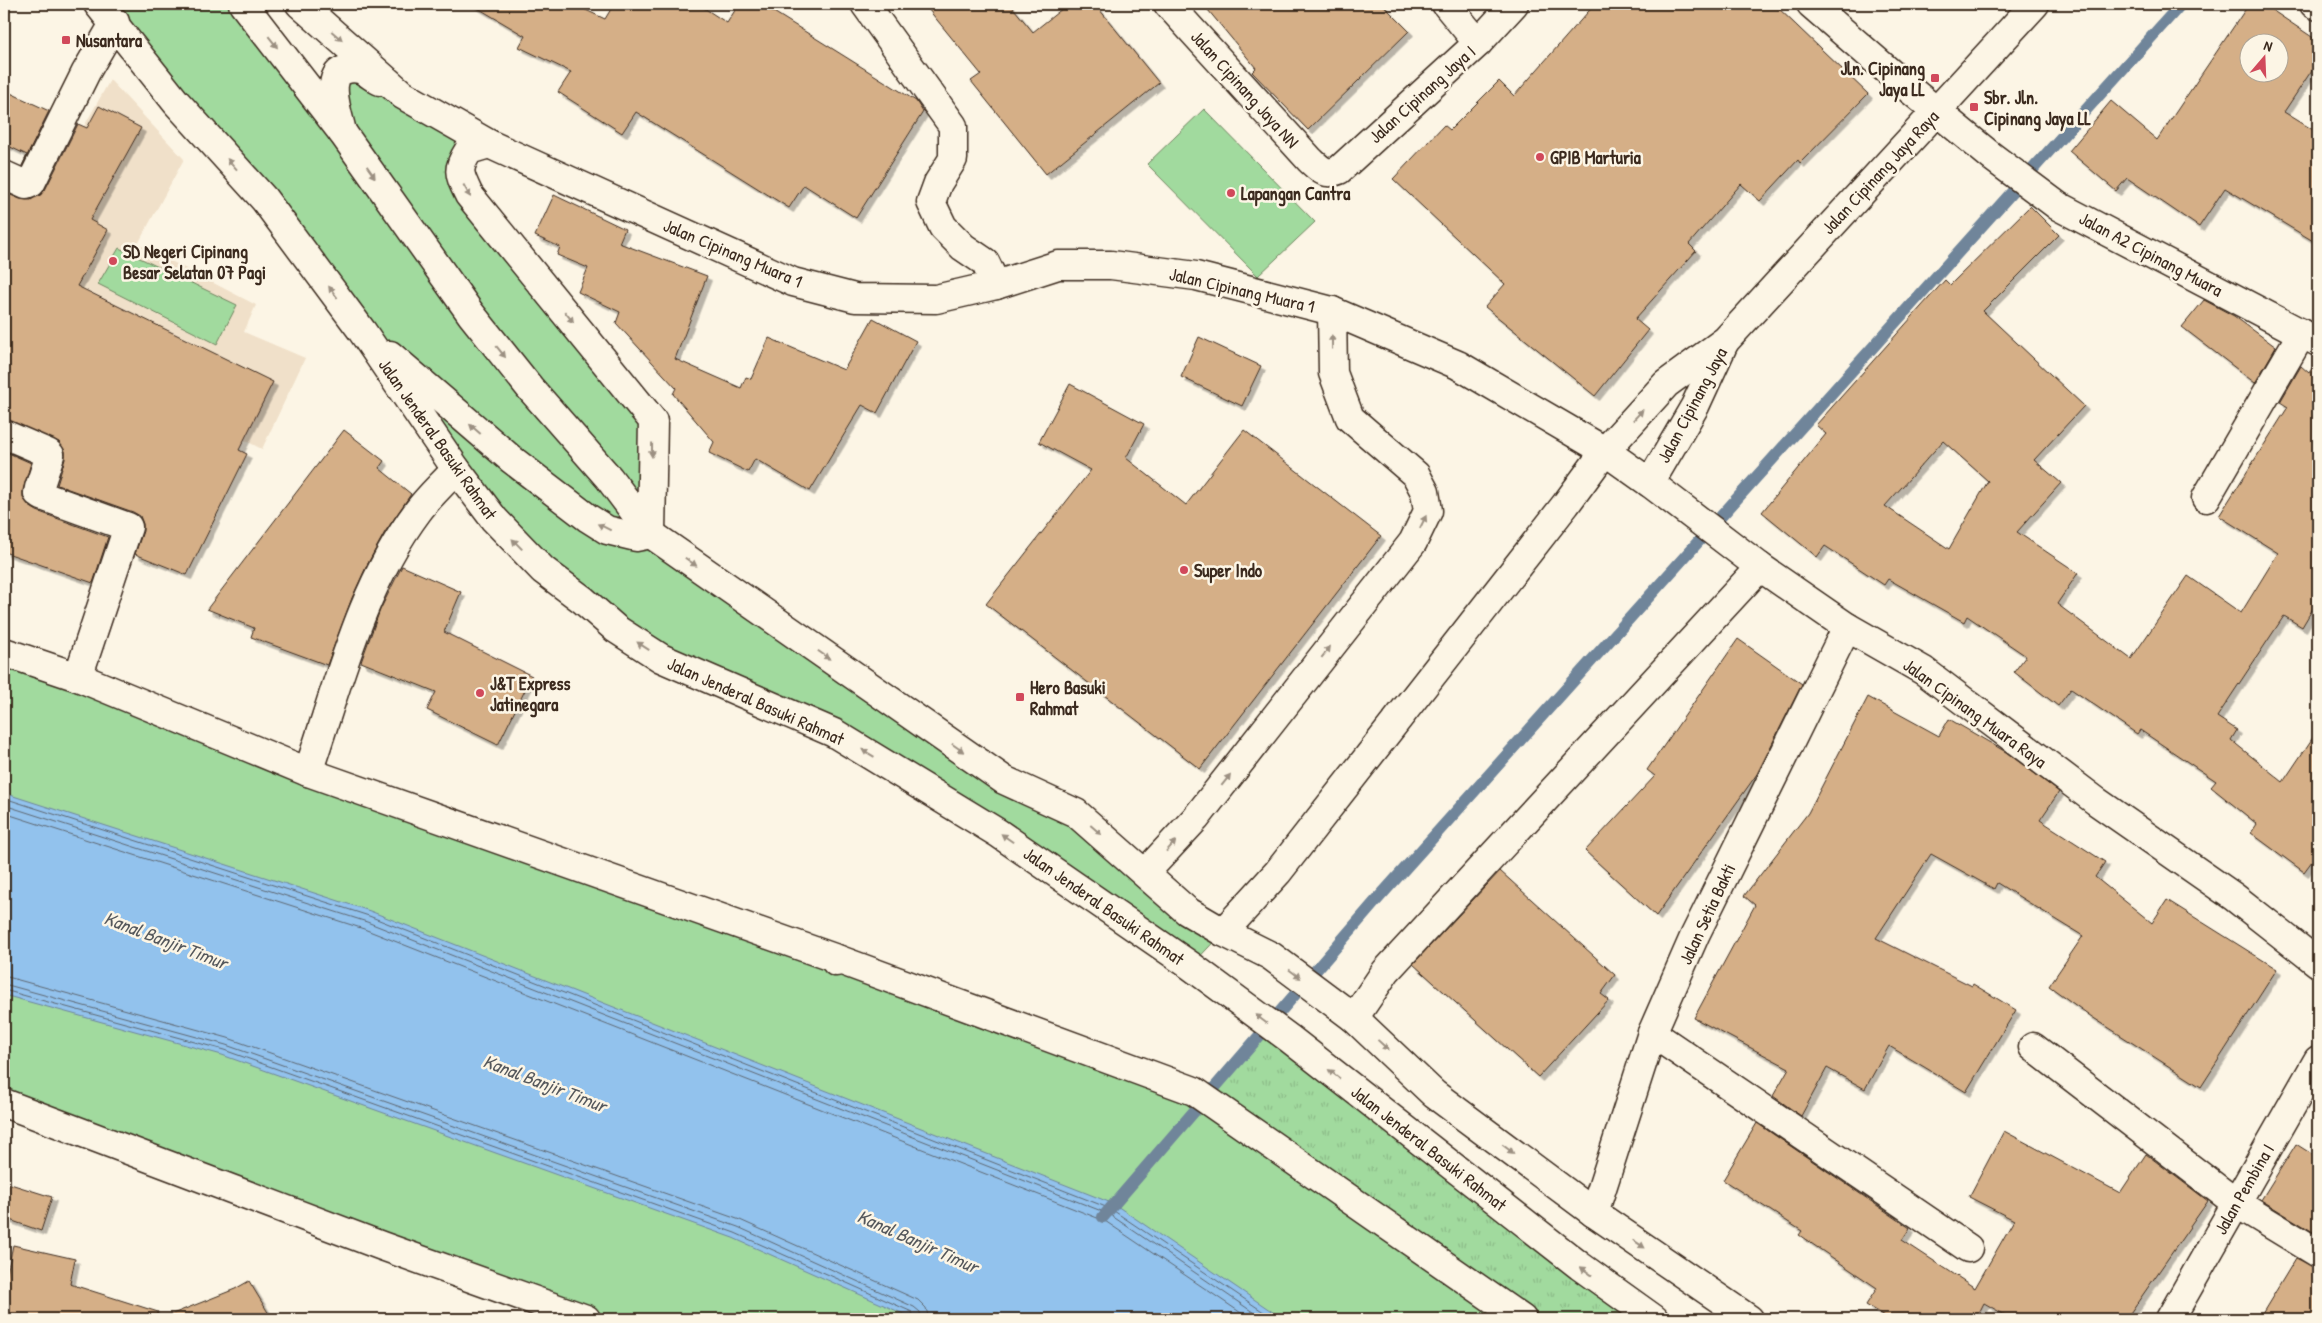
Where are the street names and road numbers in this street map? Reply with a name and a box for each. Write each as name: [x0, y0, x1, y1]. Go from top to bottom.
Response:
street label: Jalan Cipinang Jaya NN: [1185, 25, 1305, 153]
street label: Jalan Cipinang Jaya I: [1363, 39, 1481, 149]
street label: Jalan Cipinang Jaya Raya: [1816, 104, 1944, 240]
street label: Jalan A2 Cipinang Muara: [2075, 206, 2227, 302]
street label: Jalan Cipinang Muara 1: [660, 212, 806, 294]
street label: Jalan Cipinang Muara 1: [1167, 261, 1317, 319]
street label: Jalan Cipinang Jaya: [1651, 343, 1733, 467]
street label: Jalan Jenderal Basuki Rahmat: [373, 354, 504, 525]
street label: Jalan Jenderal Basuki Rahmat: [664, 651, 849, 752]
street label: Jalan Cipinang Muara Raya: [1898, 652, 2052, 774]
street label: Jalan Jenderal Basuki Rahmat: [1019, 841, 1190, 972]
street label: Jalan Setia Bakti: [1673, 860, 1741, 968]
street label: Jalan Jenderal Basuki Rahmat: [1346, 1079, 1513, 1217]
street label: Jalan Pembina I: [2208, 1139, 2280, 1239]

